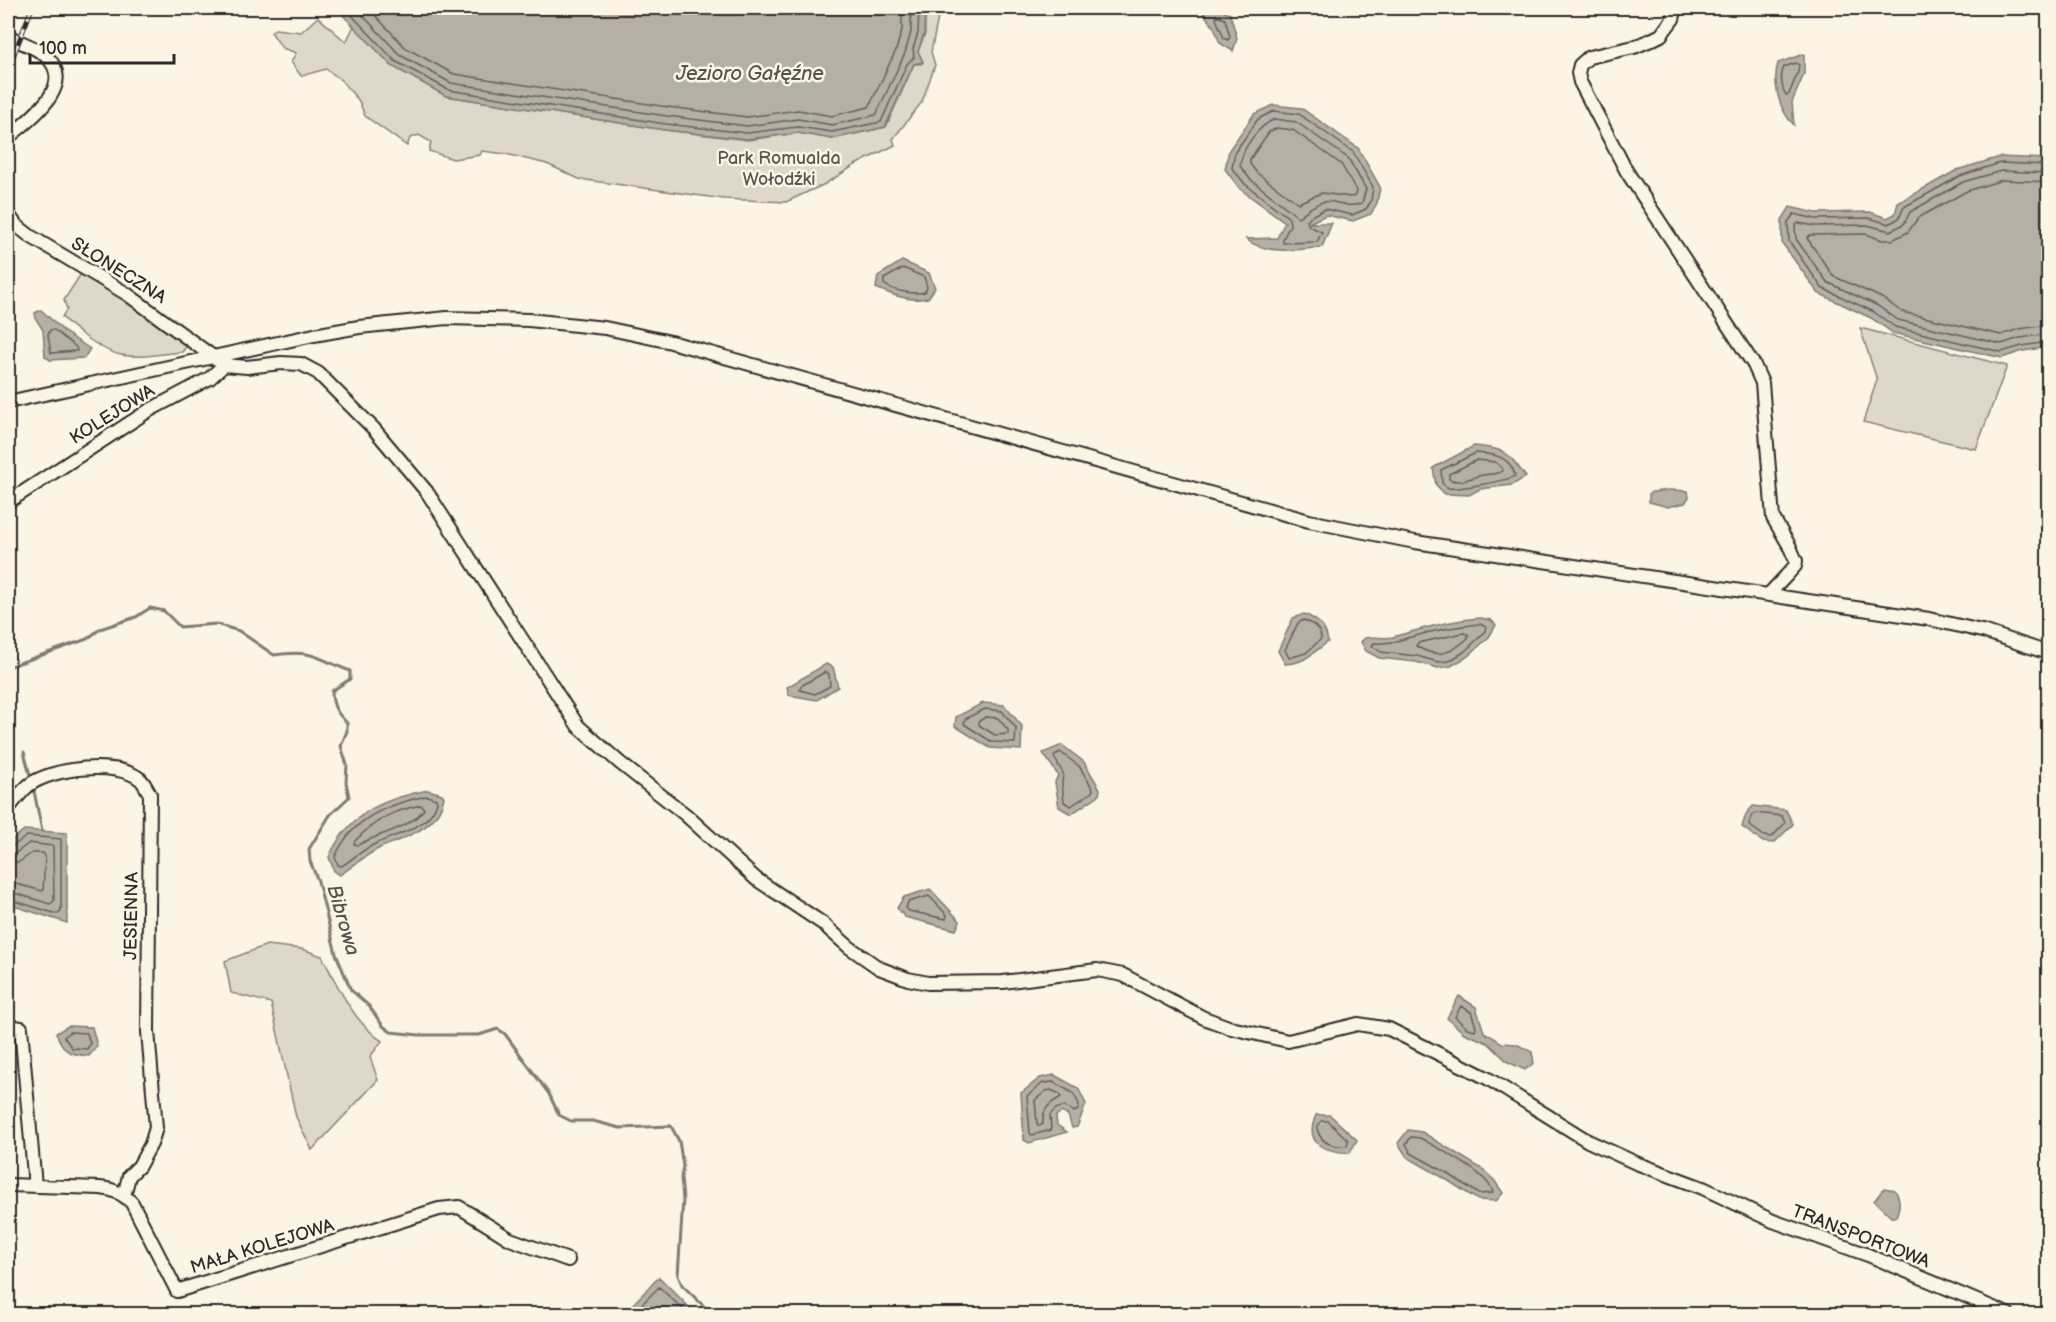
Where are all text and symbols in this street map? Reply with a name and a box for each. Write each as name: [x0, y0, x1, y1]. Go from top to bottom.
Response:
scale bar: [30, 27, 174, 65]
text: 100 m: [39, 38, 87, 59]
water label: Jezioro Gałęźne: [675, 62, 824, 86]
park label: Park Romualda Wołodźki: [717, 148, 841, 190]
street label: SŁONECZNA: [67, 233, 170, 308]
street label: KOLEJOWA: [66, 380, 159, 449]
street label: JESIENNA: [120, 872, 143, 960]
water label: Bibrowa: [322, 882, 365, 958]
street label: TRANSPORTOWA: [1789, 1201, 1933, 1272]
street label: MAŁA KOLEJOWA: [188, 1215, 336, 1278]

